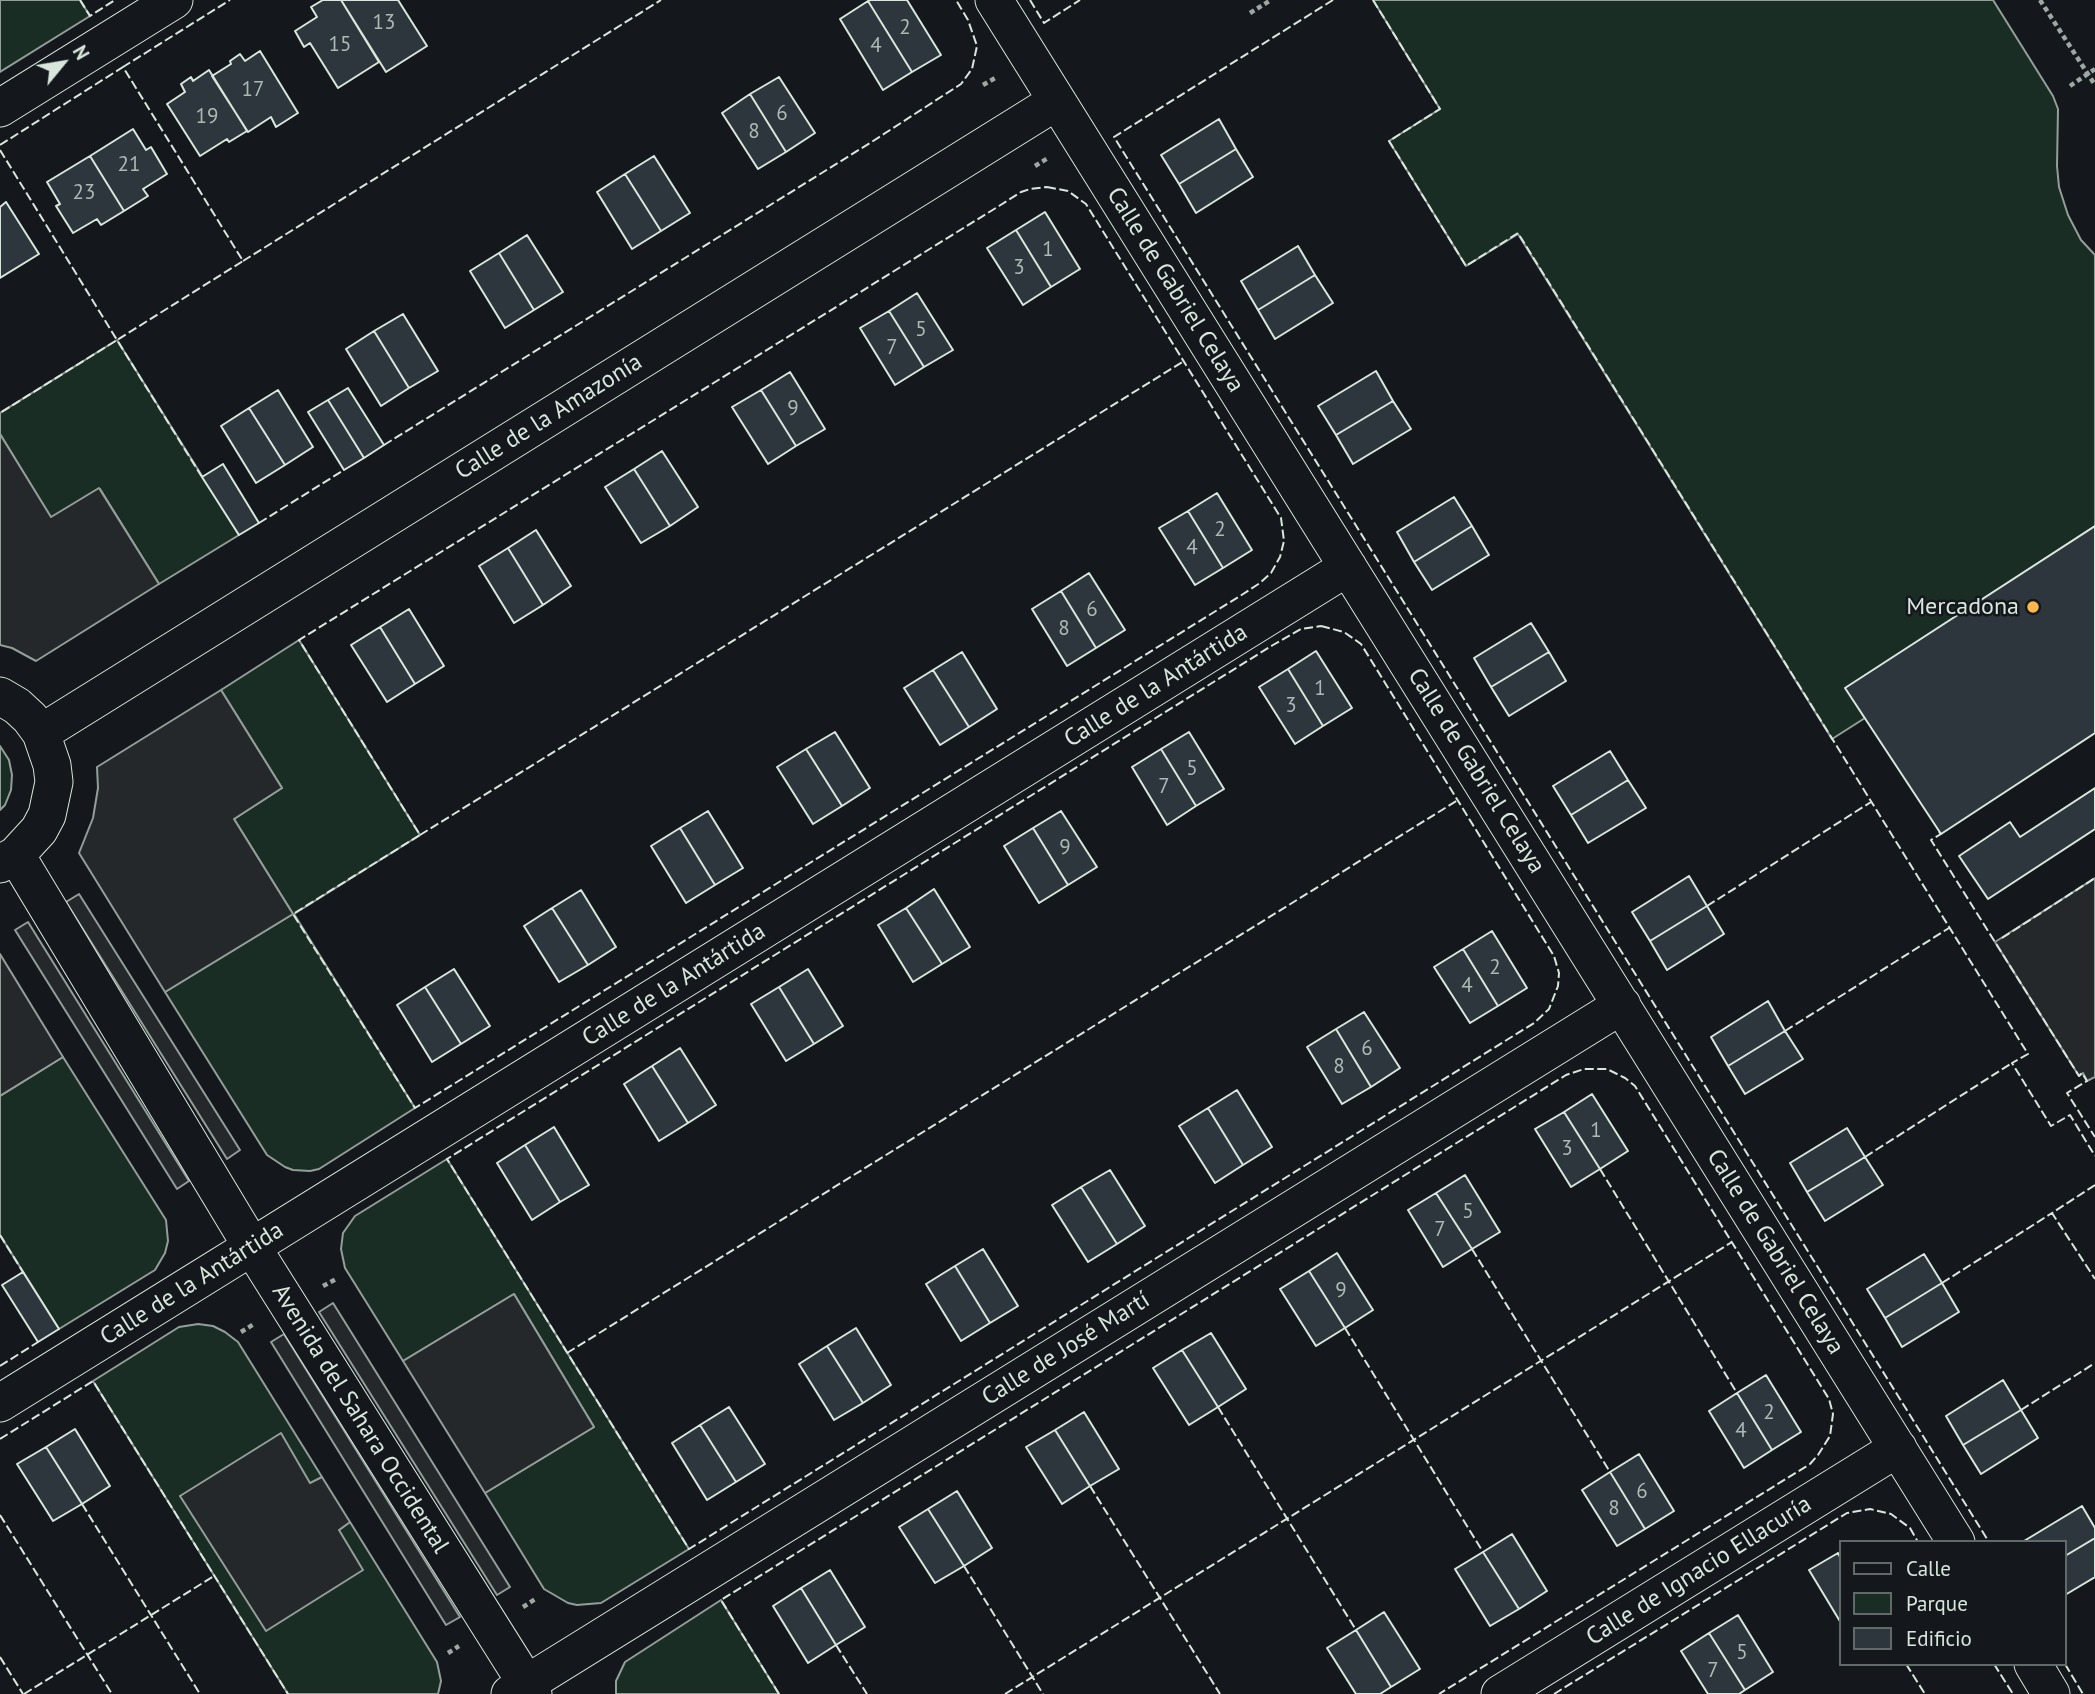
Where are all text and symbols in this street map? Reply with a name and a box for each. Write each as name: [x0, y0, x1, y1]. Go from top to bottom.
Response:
house number: 13: [373, 10, 395, 36]
house number: 2: [899, 15, 911, 41]
north arrow: [28, 28, 98, 98]
house number: 15: [329, 32, 351, 58]
house number: 4: [870, 33, 882, 59]
text: N: [68, 41, 95, 64]
house number: 17: [242, 77, 264, 103]
house number: 6: [776, 101, 788, 127]
house number: 19: [196, 104, 218, 130]
house number: 8: [748, 119, 760, 145]
house number: 21: [118, 152, 140, 178]
house number: 23: [73, 180, 95, 206]
street label: Calle de Gabriel Celaya: [1100, 182, 1250, 398]
house number: 1: [1042, 237, 1054, 263]
house number: 3: [1013, 255, 1025, 281]
house number: 5: [915, 317, 927, 343]
house number: 7: [886, 335, 898, 361]
street label: Calle de la Amazonía: [450, 348, 648, 486]
house number: 9: [787, 396, 799, 422]
house number: 2: [1214, 517, 1226, 543]
house number: 4: [1186, 535, 1198, 561]
place label: Mercadona: [1906, 593, 2019, 621]
house number: 6: [1086, 597, 1098, 623]
marker: Mercadona: [2025, 599, 2041, 615]
house number: 8: [1058, 616, 1070, 642]
street label: Calle de la Antártida: [1059, 618, 1253, 754]
street label: Calle de Gabriel Celaya: [1401, 663, 1551, 879]
house number: 1: [1314, 676, 1326, 702]
house number: 3: [1285, 693, 1297, 719]
house number: 5: [1186, 756, 1198, 782]
house number: 7: [1158, 774, 1170, 800]
house number: 9: [1059, 835, 1071, 861]
street label: Calle de la Antártida: [577, 917, 771, 1053]
house number: 2: [1489, 955, 1501, 981]
house number: 4: [1461, 973, 1473, 999]
house number: 6: [1361, 1036, 1373, 1062]
house number: 8: [1333, 1054, 1345, 1080]
house number: 1: [1590, 1118, 1602, 1144]
house number: 3: [1561, 1136, 1573, 1162]
street label: Calle de Gabriel Celaya: [1700, 1144, 1850, 1360]
house number: 5: [1462, 1199, 1474, 1225]
street label: Calle de la Antártida: [95, 1216, 289, 1352]
house number: 7: [1434, 1217, 1446, 1243]
house number: 9: [1335, 1278, 1347, 1304]
street label: Avenida del Sahara Occidental: [265, 1279, 455, 1559]
street label: Calle de José Martí: [977, 1286, 1155, 1412]
house number: 2: [1763, 1400, 1775, 1426]
house number: 4: [1735, 1418, 1747, 1444]
house number: 6: [1636, 1479, 1648, 1505]
street label: Calle de Ignacio Ellacuría: [1581, 1490, 1817, 1652]
house number: 8: [1608, 1496, 1620, 1522]
legend: [1840, 1540, 2067, 1666]
text: Calle: [1906, 1555, 1951, 1582]
text: Parque: [1906, 1590, 1968, 1617]
text: Edificio: [1906, 1625, 1972, 1652]
house number: 5: [1736, 1640, 1748, 1666]
house number: 7: [1707, 1658, 1719, 1684]

